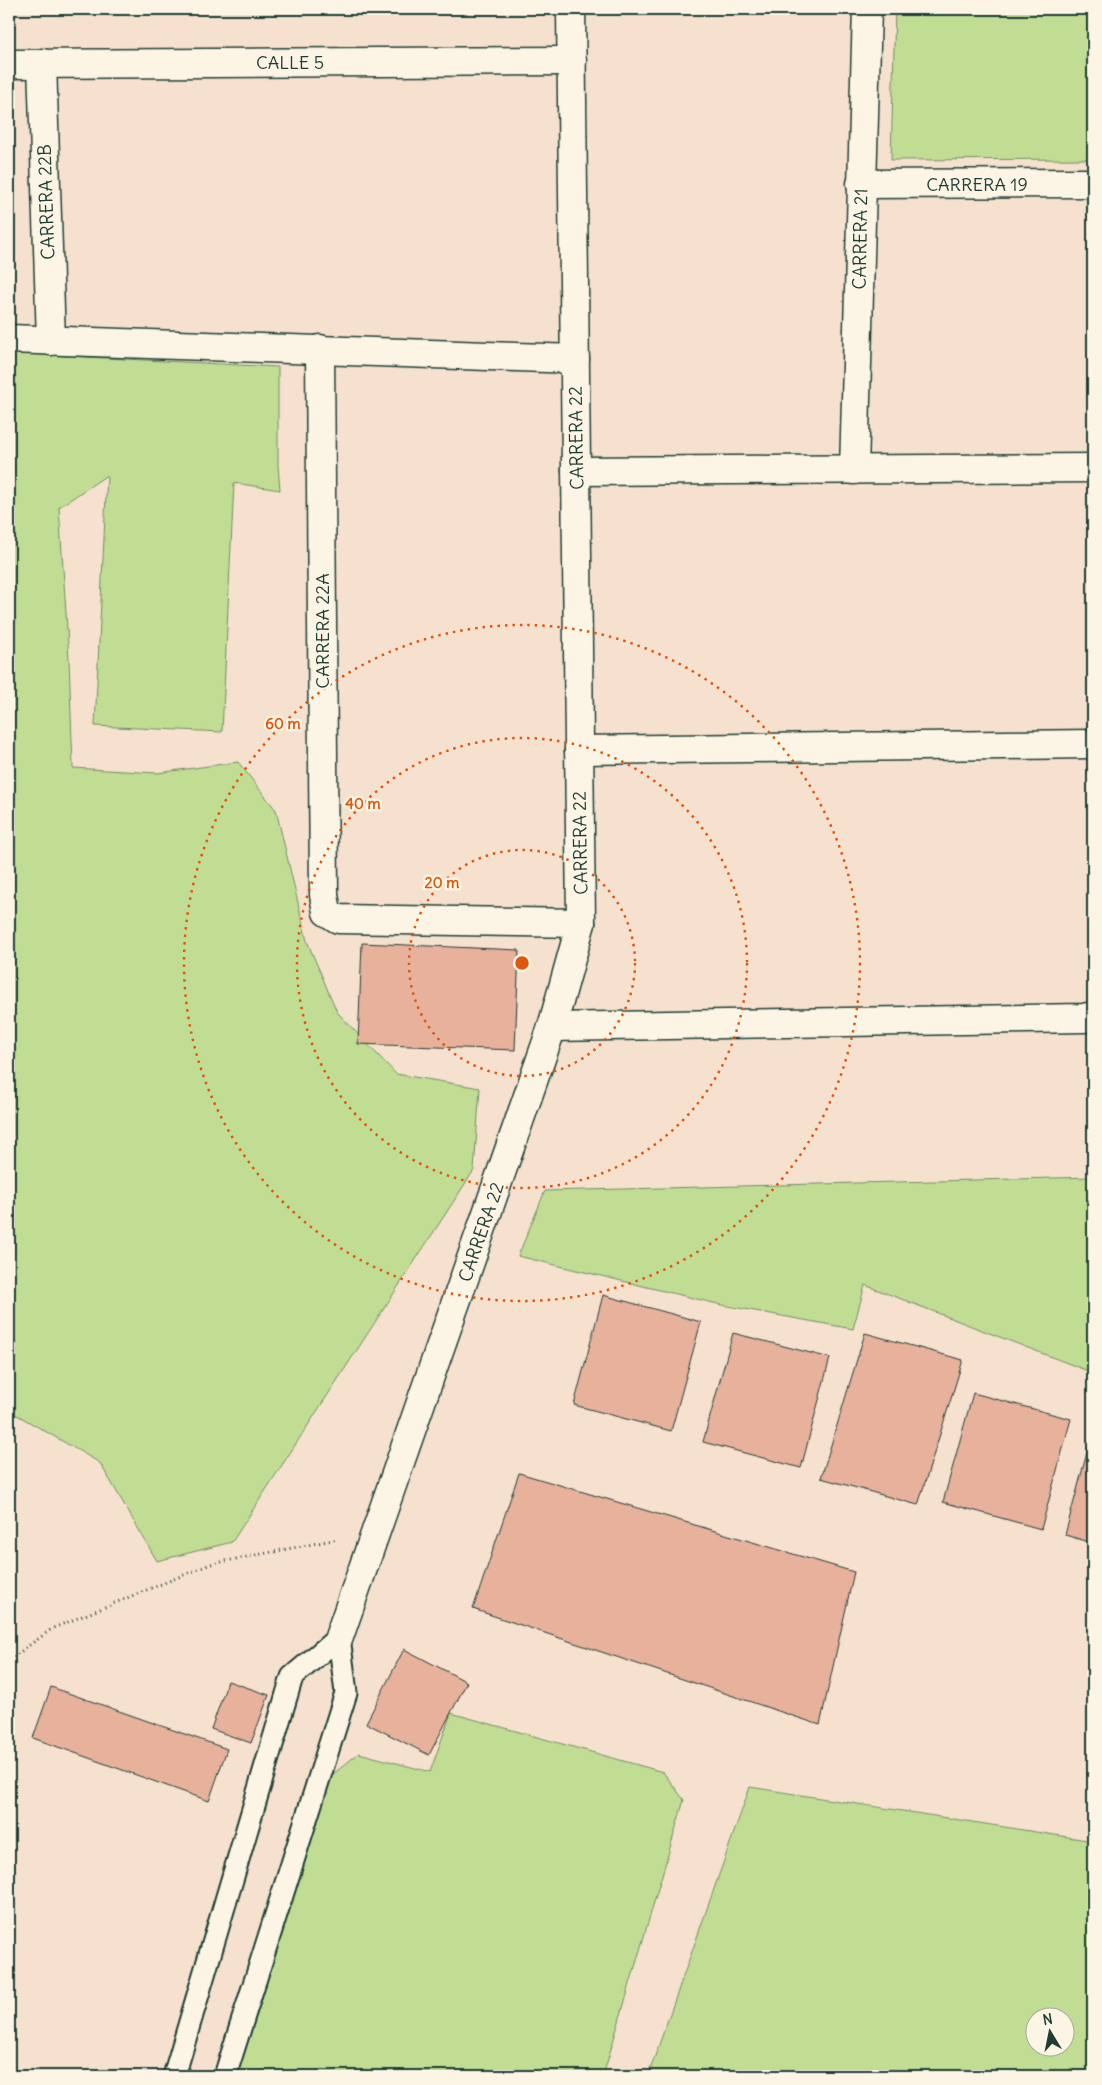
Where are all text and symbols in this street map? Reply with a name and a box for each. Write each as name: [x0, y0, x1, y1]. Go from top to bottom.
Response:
street label: CALLE 5: [256, 51, 324, 74]
street label: CARRERA 22B: [32, 144, 60, 260]
street label: CARRERA 19: [926, 173, 1028, 196]
street label: CARRERA 21: [848, 188, 872, 290]
street label: CARRERA 22: [564, 386, 588, 490]
street label: CARRERA 22A: [311, 573, 334, 689]
text: 60 m: [265, 714, 301, 733]
street label: CARRERA 22: [568, 791, 592, 895]
text: 40 m: [345, 794, 381, 813]
text: 20 m: [425, 873, 459, 892]
centre of rings: [513, 954, 531, 972]
street label: CARRERA 22: [453, 1179, 509, 1285]
north arrow: [1024, 2008, 1074, 2058]
text: N: [1041, 2009, 1054, 2029]

